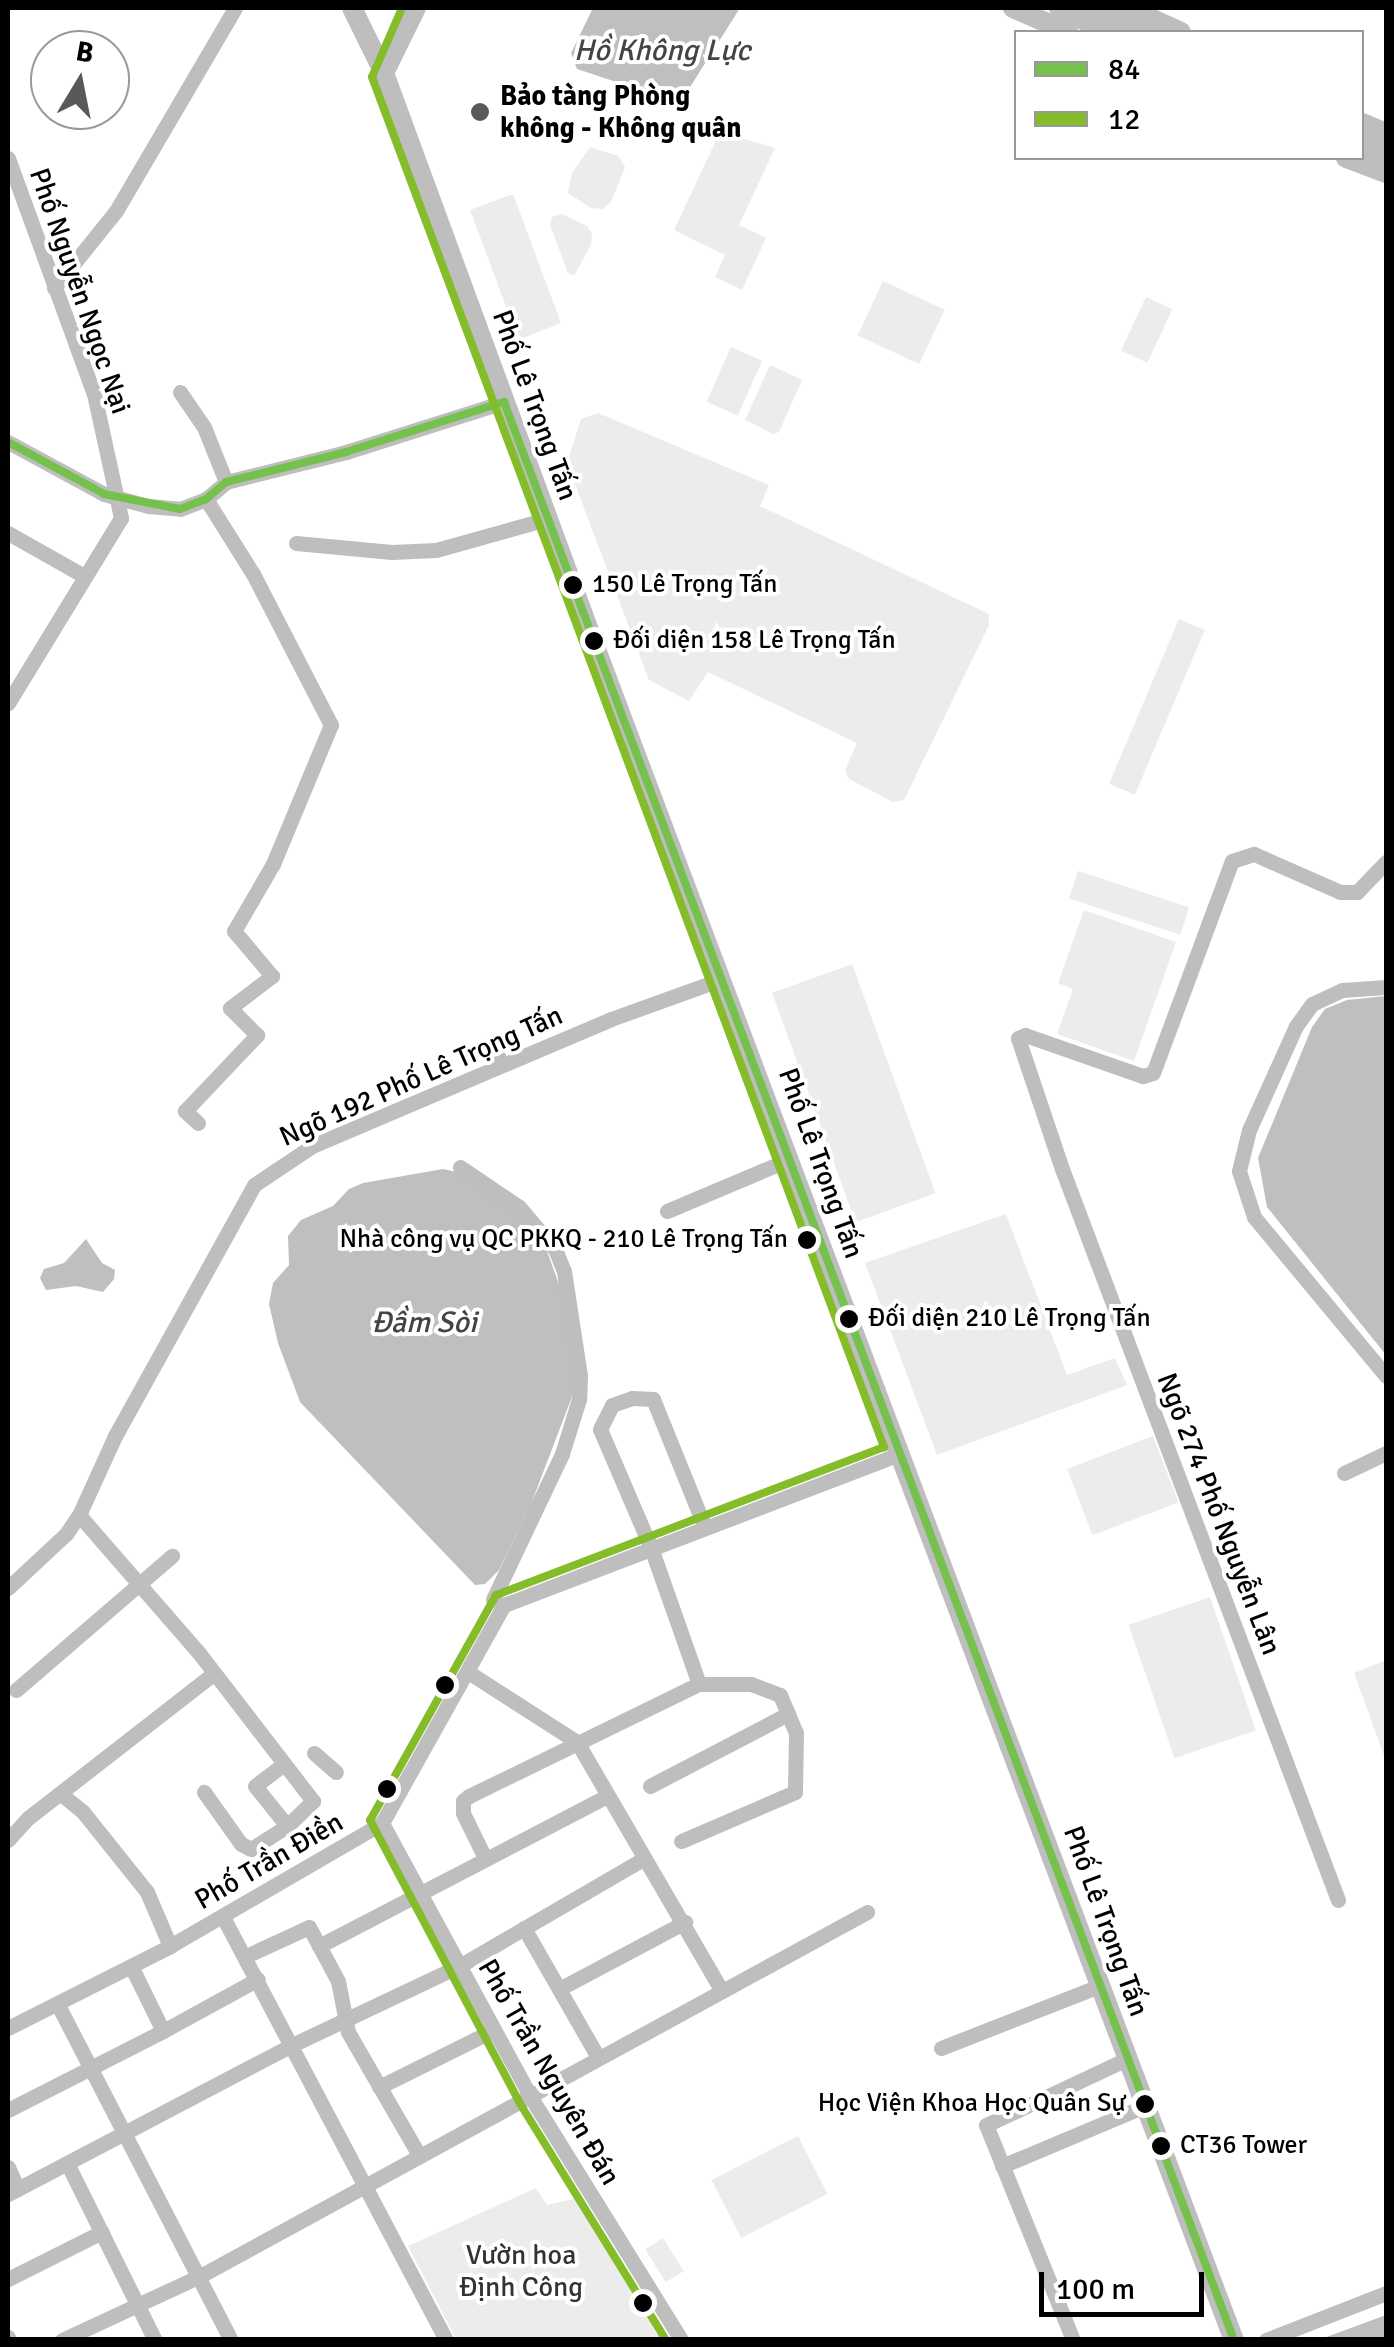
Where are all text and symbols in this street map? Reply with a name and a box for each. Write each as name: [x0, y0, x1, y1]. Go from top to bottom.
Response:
north arrow: [30, 30, 130, 130]
legend: [1014, 30, 1364, 160]
water label: Hồ Không Lực: [574, 33, 750, 69]
text: B: [73, 34, 96, 71]
text: 84: [1108, 51, 1140, 88]
place label: Bảo tàng Phòng không - Không quân: [500, 79, 741, 145]
marker: Bảo tàng Phòng không - Không quân: [469, 101, 491, 123]
text: 12: [1108, 101, 1140, 138]
street label: Phố Nguyễn Ngọc Nại: [22, 164, 138, 418]
street label: Phố Lê Trọng Tấn: [485, 305, 585, 505]
place label: 150 Lê Trọng Tấn: [592, 569, 777, 601]
marker: 150 Lê Trọng Tấn: [563, 575, 583, 595]
place label: Đối diện 158 Lê Trọng Tấn: [613, 625, 896, 657]
marker: Đối diện 158 Lê Trọng Tấn: [584, 631, 604, 651]
street label: Ngõ 192 Phố Lê Trọng Tấn: [274, 998, 568, 1154]
street label: Phố Lê Trọng Tấn: [771, 1063, 871, 1263]
place label: Nhà công vụ QC PKKQ - 210 Lê Trọng Tấn: [339, 1224, 788, 1256]
marker: Nhà công vụ QC PKKQ - 210 Lê Trọng Tấn: [797, 1230, 817, 1250]
place label: Đối diện 210 Lê Trọng Tấn: [868, 1303, 1151, 1335]
water label: Đầm Sòi: [371, 1305, 477, 1341]
marker: Đối diện 210 Lê Trọng Tấn: [839, 1309, 859, 1329]
street label: Ngõ 274 Phố Nguyễn Lân: [1150, 1368, 1288, 1660]
unlabelled marker: [435, 1675, 455, 1695]
unlabelled marker: [377, 1779, 397, 1799]
street label: Phố Trần Điền: [189, 1805, 349, 1917]
street label: Phố Lê Trọng Tấn: [1056, 1821, 1156, 2021]
street label: Phố Trần Nguyên Đán: [471, 1953, 627, 2191]
place label: Học Viện Khoa Học Quân Sự: [818, 2088, 1126, 2120]
marker: Học Viện Khoa Học Quân Sự: [1135, 2094, 1155, 2114]
place label: CT36 Tower: [1180, 2130, 1307, 2162]
marker: CT36 Tower: [1151, 2136, 1171, 2156]
park label: Vườn hoa Định Công: [459, 2238, 583, 2304]
scale bar: [1044, 2252, 1209, 2314]
text: 100 m: [1056, 2271, 1135, 2308]
unlabelled marker: [633, 2293, 653, 2313]

